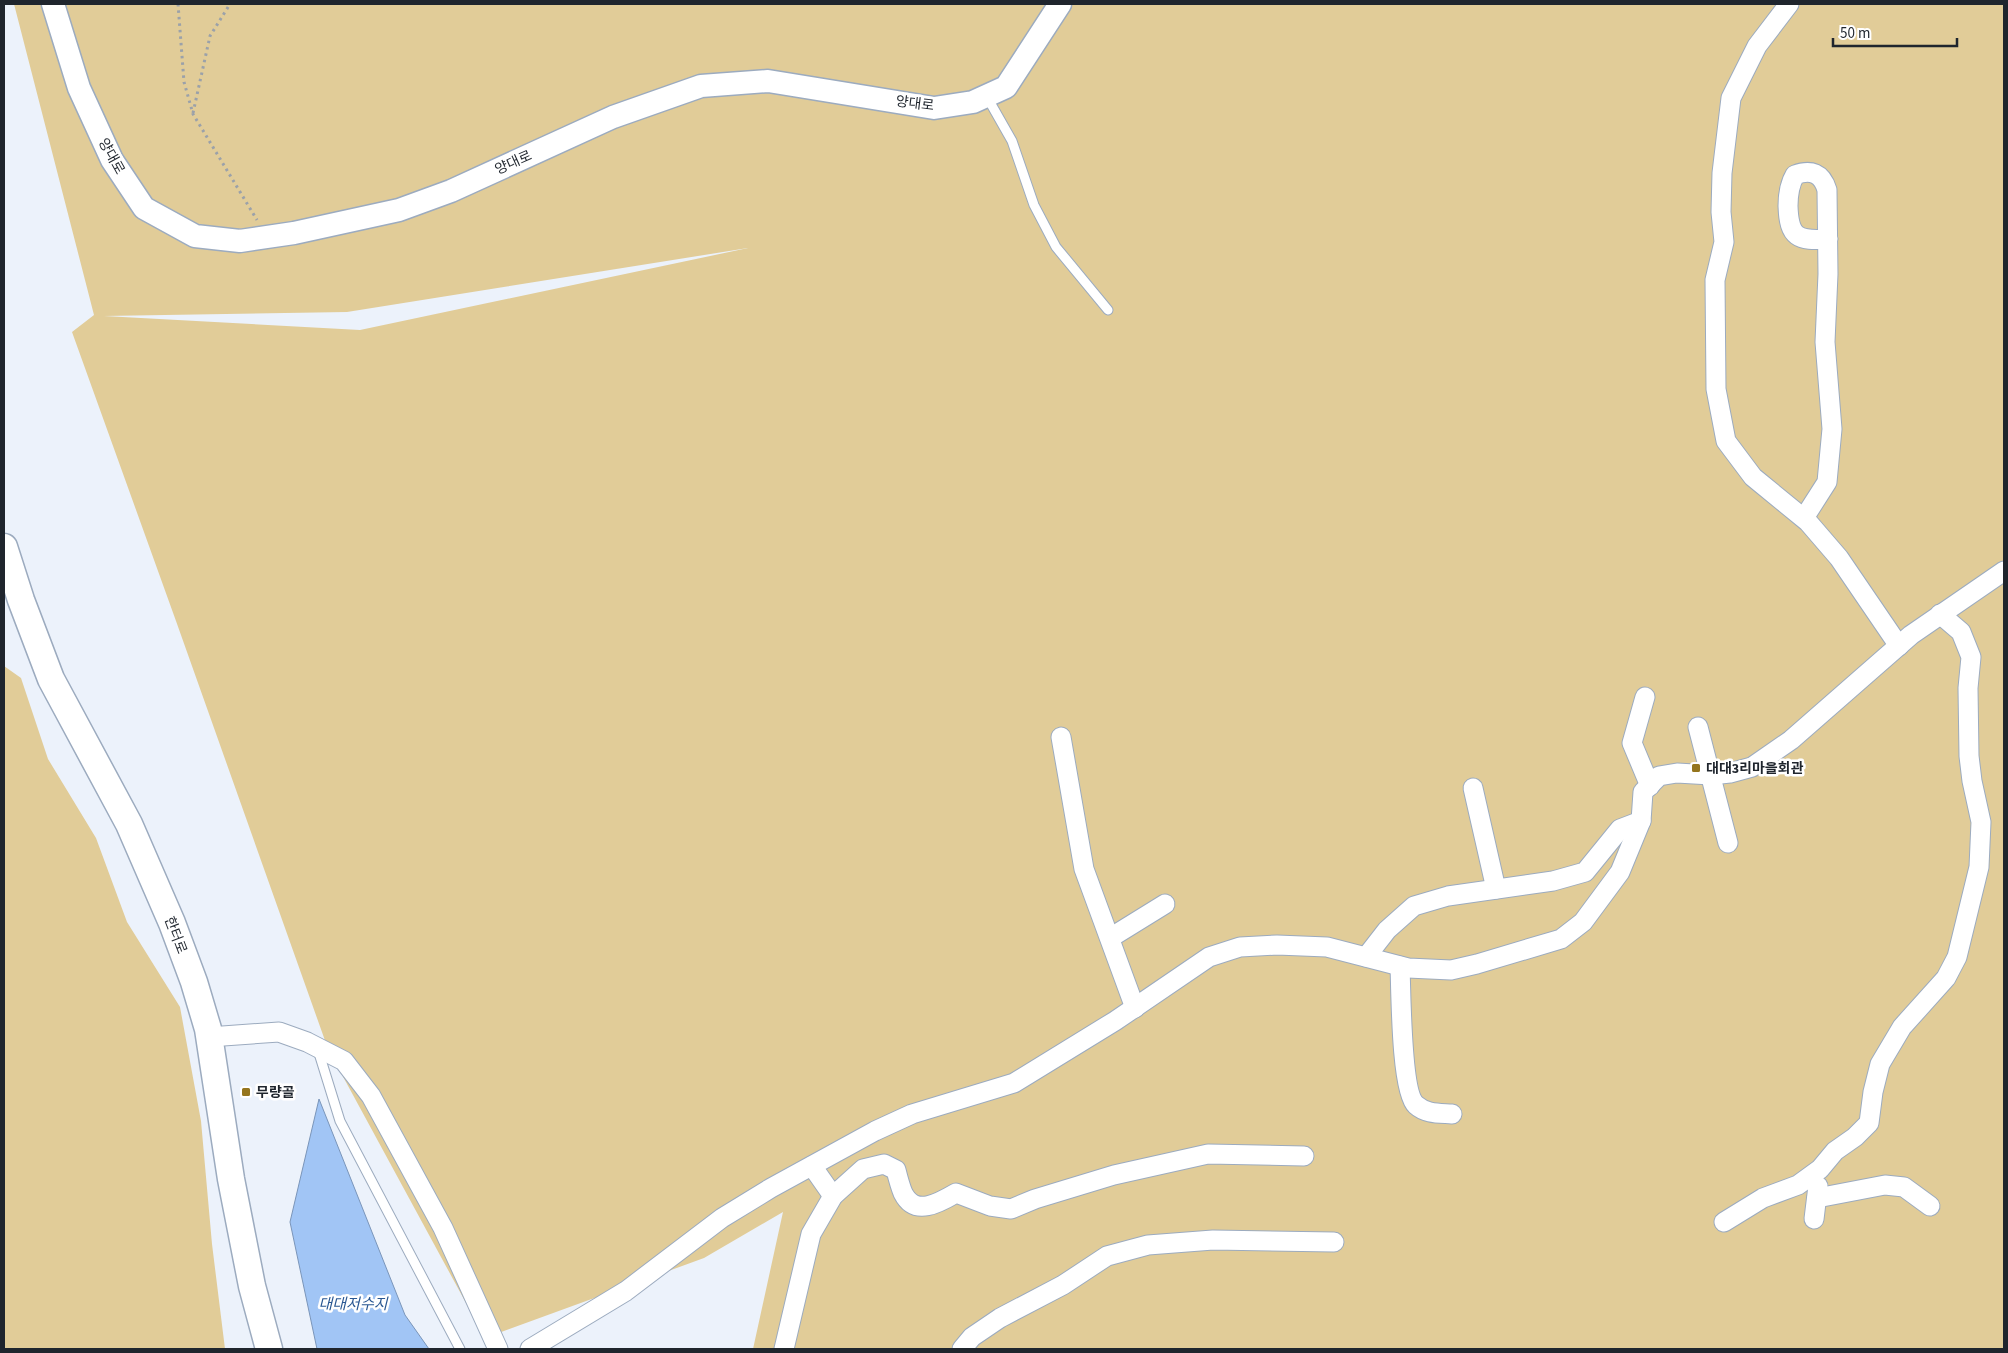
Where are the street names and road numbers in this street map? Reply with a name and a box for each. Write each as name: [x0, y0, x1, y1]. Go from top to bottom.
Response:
street label: 양대로: [894, 92, 935, 116]
street label: 양대로: [93, 135, 129, 178]
street label: 양대로: [492, 146, 535, 180]
street label: 한터로: [159, 914, 191, 957]

